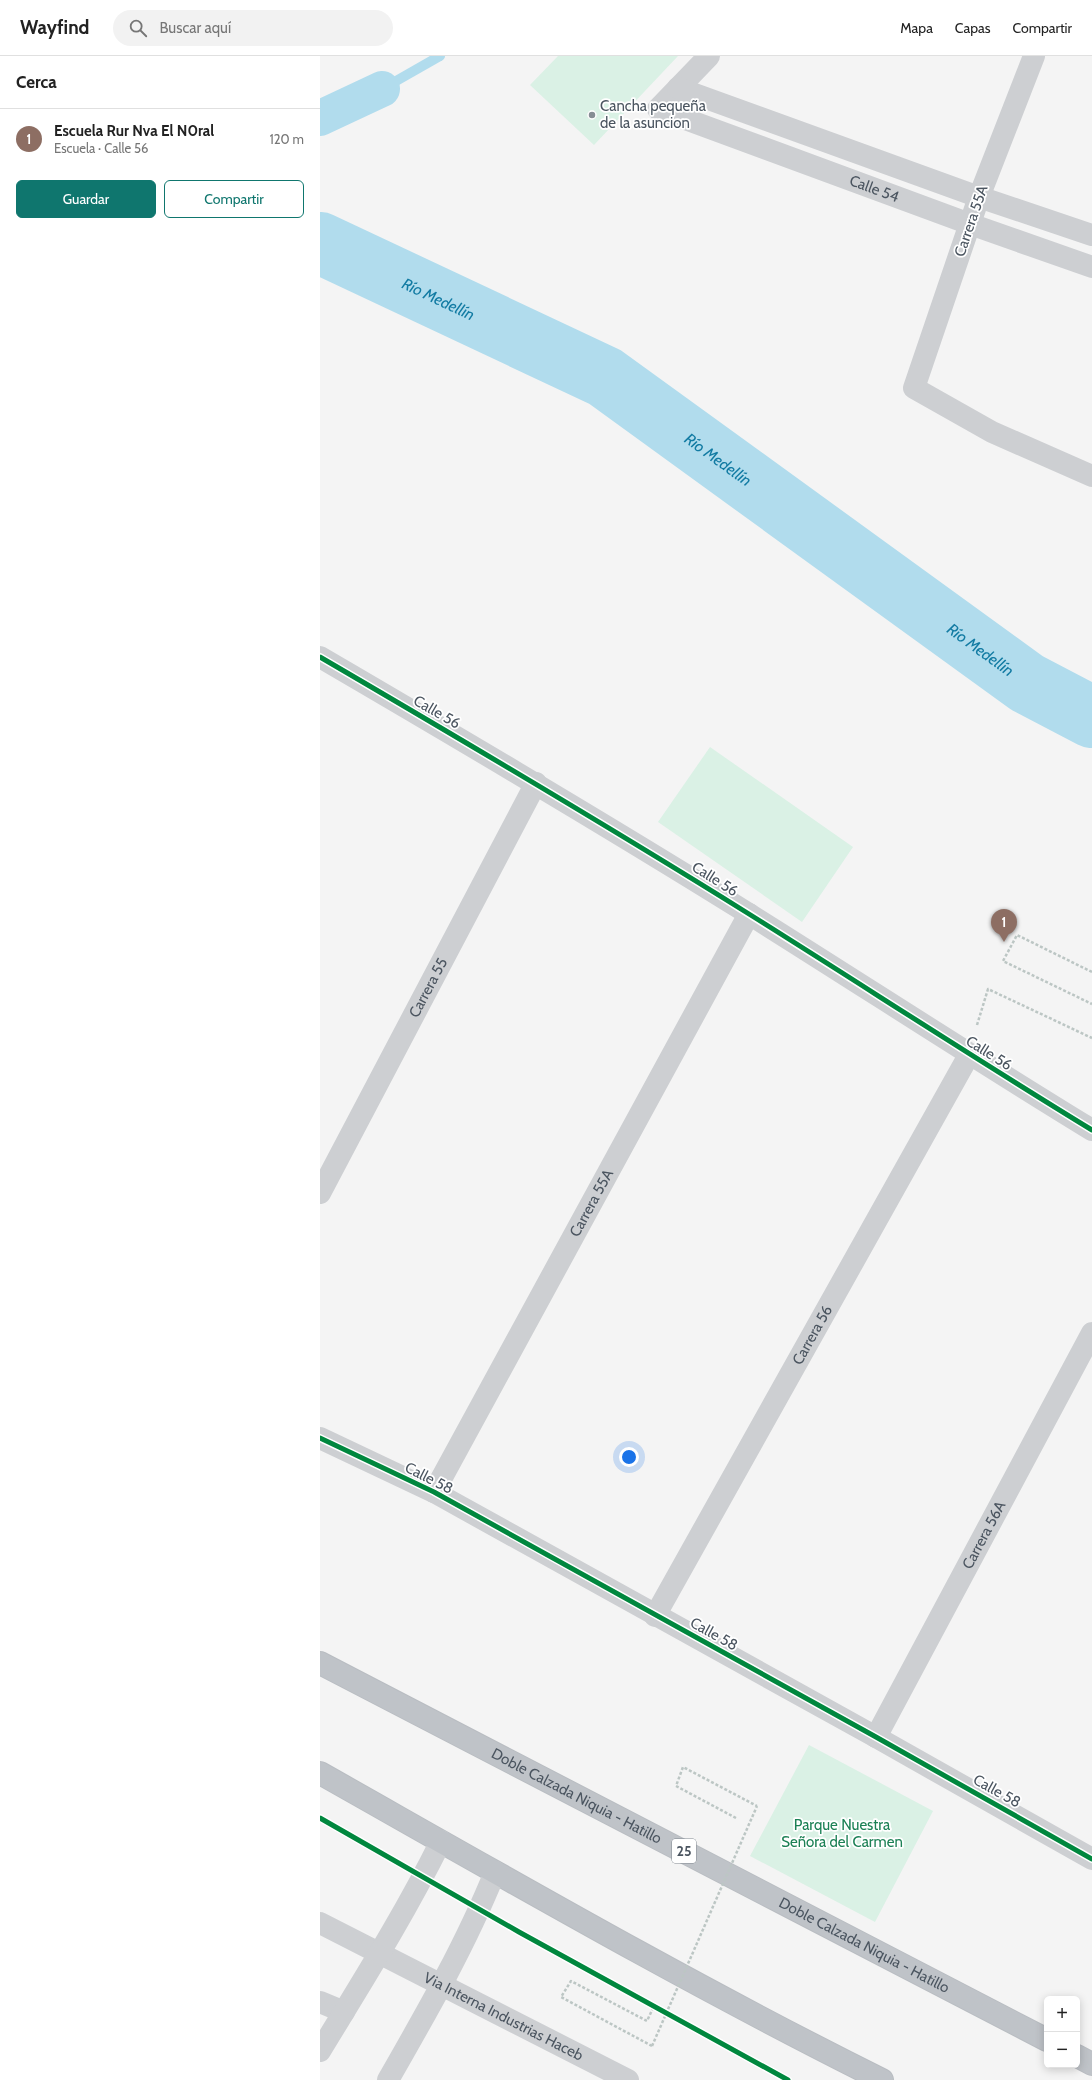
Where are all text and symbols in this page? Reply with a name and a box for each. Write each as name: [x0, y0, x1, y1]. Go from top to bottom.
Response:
search box: [113, 10, 393, 46]
text: Wayfind: [20, 16, 89, 39]
icon: search: [127, 17, 149, 39]
text: Buscar aquí: [159, 19, 231, 37]
text: Mapa: [900, 19, 933, 37]
text: Capas: [955, 19, 991, 37]
text: Compartir: [1013, 19, 1072, 37]
text: Cerca: [16, 72, 57, 92]
place label: Cancha pequeña de la asuncion: [600, 97, 707, 132]
marker: Cancha pequeña de la asuncion: [587, 110, 597, 120]
text: Escuela Rur Nva El N0ral: [54, 122, 214, 140]
text: 1: [27, 131, 31, 147]
text: 120 m: [270, 131, 304, 147]
text: Escuela · Calle 56: [54, 140, 148, 156]
street label: Calle 54: [847, 171, 902, 206]
button: Guardar: [16, 180, 156, 218]
button: Compartir: [164, 180, 304, 218]
street label: Carrera 55A: [950, 182, 992, 259]
water label: Río Medellín: [399, 274, 478, 324]
water label: Río Medellín: [681, 429, 756, 490]
water label: Río Medellín: [944, 619, 1018, 680]
street label: Calle 56: [410, 691, 464, 733]
street label: Calle 56: [689, 858, 741, 900]
pin: 1: [991, 909, 1017, 942]
street label: Carrera 55: [405, 955, 451, 1021]
street label: Calle 56: [963, 1032, 1015, 1074]
street label: Carrera 55A: [566, 1166, 617, 1240]
street label: Carrera 56: [788, 1302, 836, 1368]
your location: [619, 1447, 639, 1467]
street label: Calle 58: [402, 1458, 456, 1498]
street label: Carrera 56A: [958, 1497, 1010, 1572]
street label: Calle 58: [687, 1614, 741, 1654]
street label: Doble Calzada Niquia - Hatillo: [488, 1744, 665, 1848]
street label: Calle 58: [970, 1771, 1024, 1811]
park label: Parque Nuestra Señora del Carmen: [781, 1816, 903, 1851]
road number: 25: [672, 1839, 696, 1863]
street label: Doble Calzada Niquia - Hatillo: [776, 1894, 952, 1997]
street label: Via Interna Industrias Haceb: [421, 1968, 586, 2065]
map controls: [1044, 1996, 1080, 2068]
button: +: [1044, 1996, 1080, 2032]
button: −: [1044, 2032, 1080, 2068]

